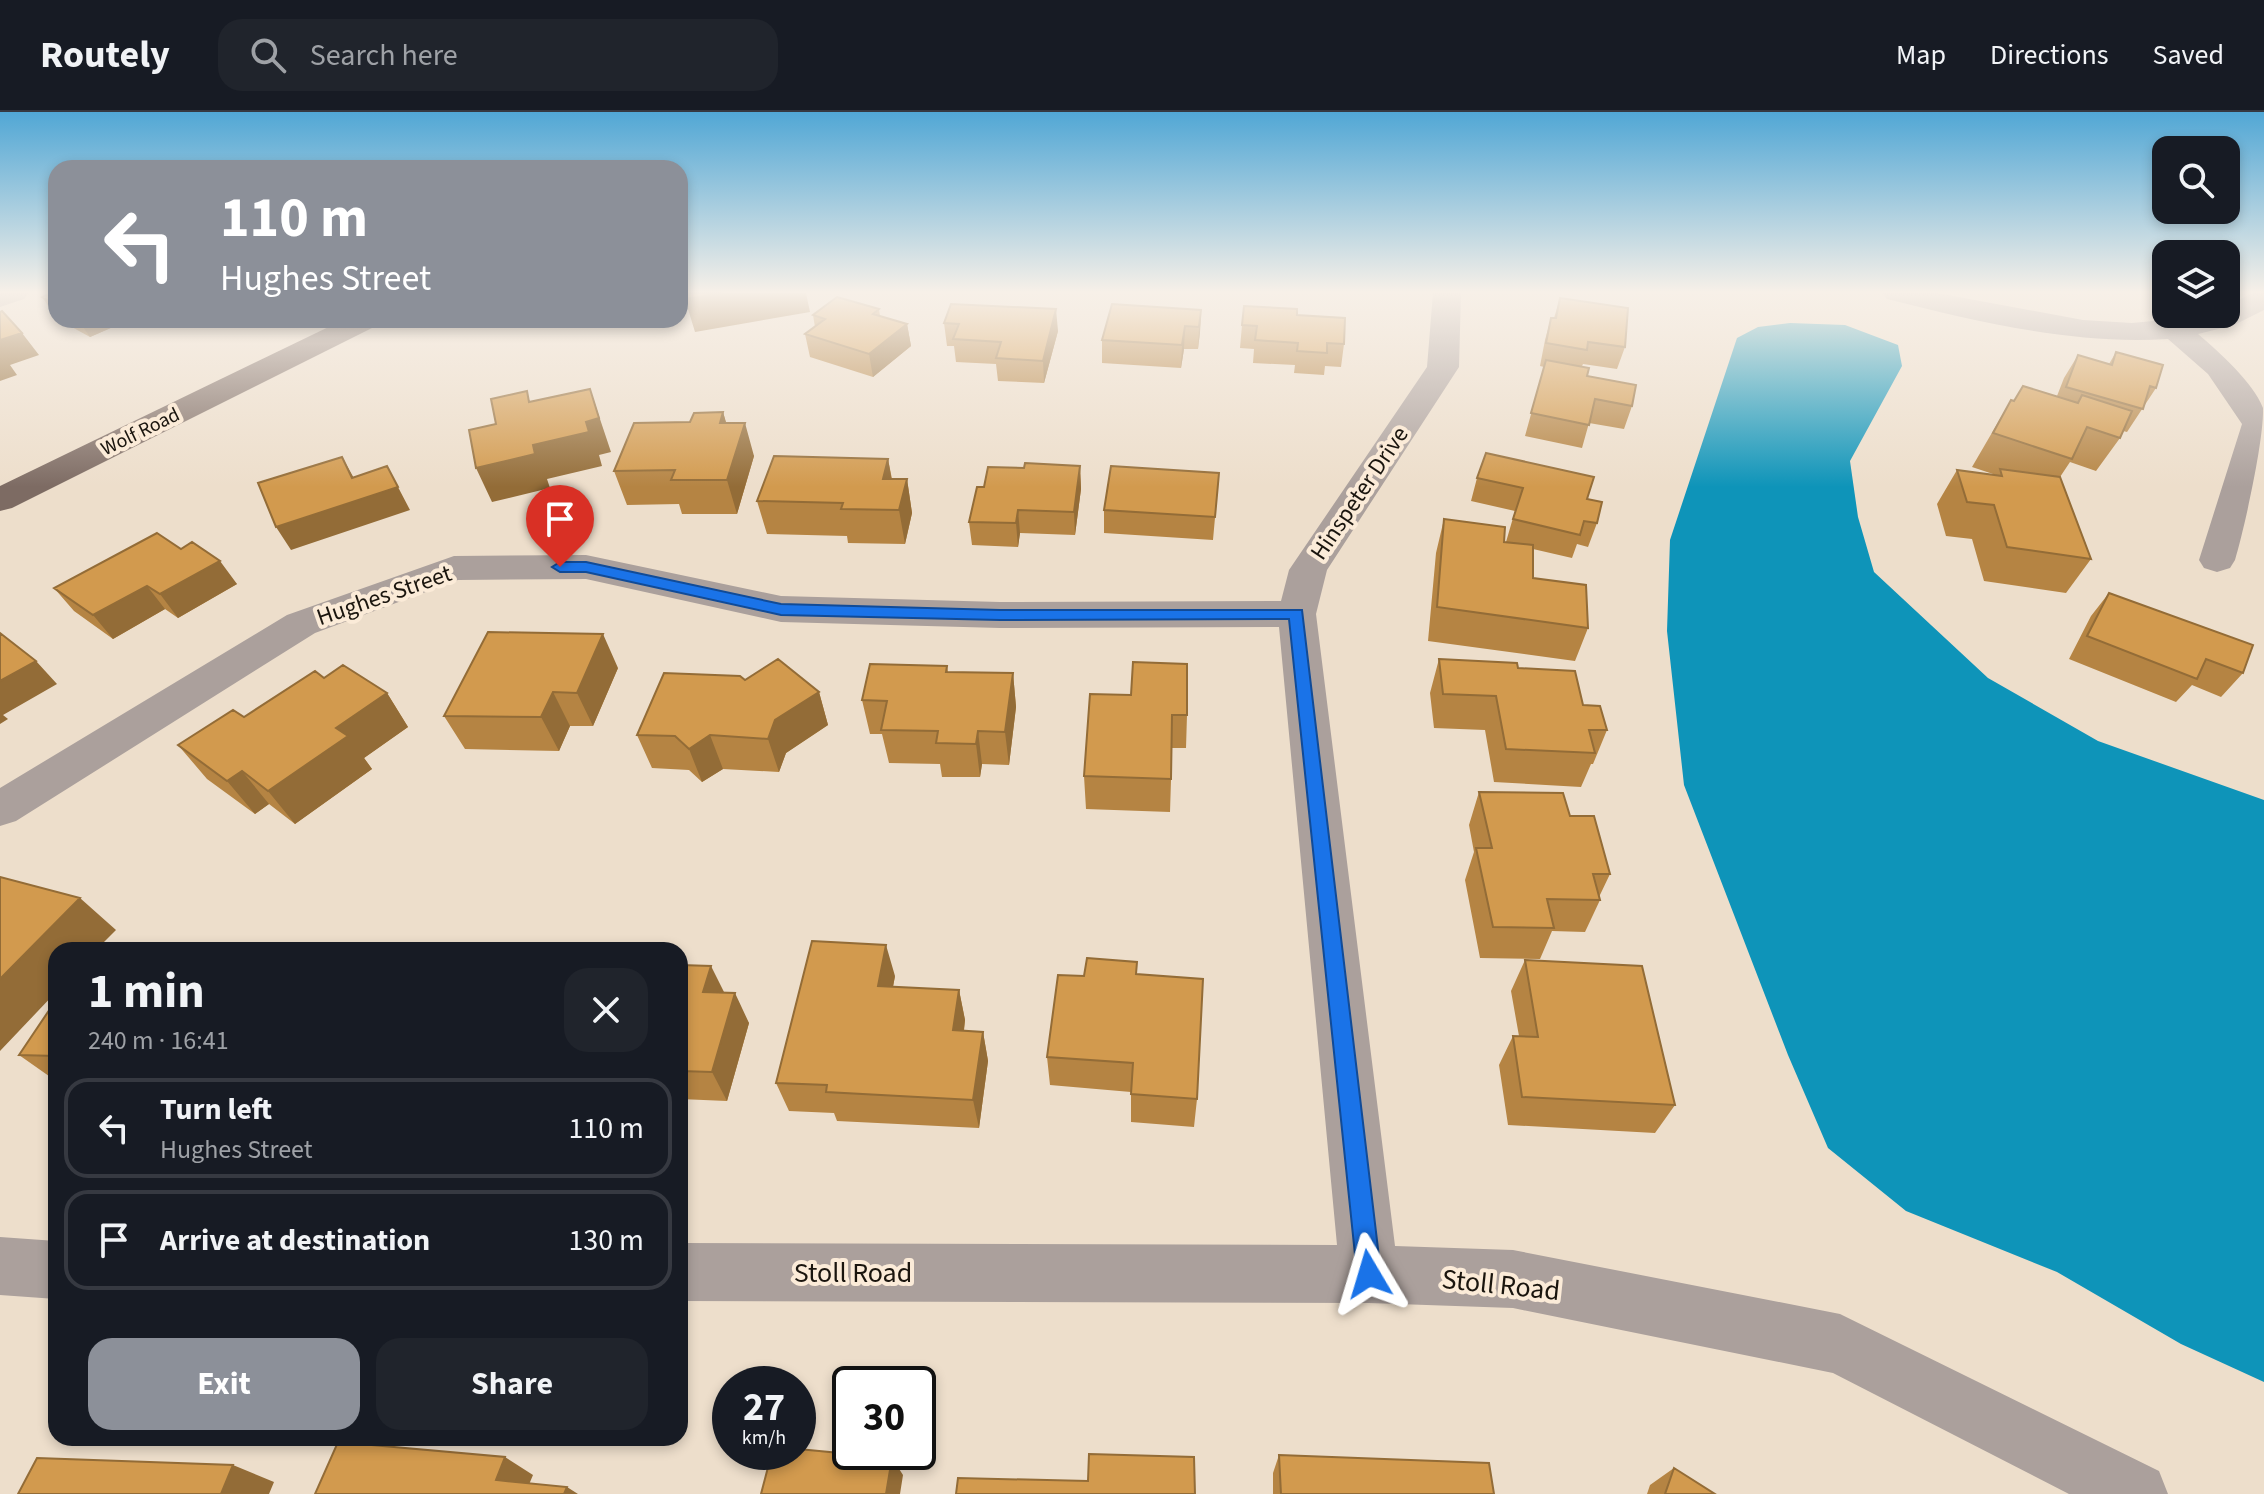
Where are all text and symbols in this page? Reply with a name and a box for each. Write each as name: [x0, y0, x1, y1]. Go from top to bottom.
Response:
search box: [218, 19, 778, 91]
text: Routely: [40, 28, 170, 82]
icon: search: [246, 33, 290, 77]
text: Search here: [310, 34, 458, 77]
text: Map: [1896, 35, 1946, 75]
text: Directions: [1990, 35, 2109, 75]
text: Saved: [2153, 35, 2224, 75]
map controls: [2152, 136, 2240, 328]
button: search: [2152, 136, 2240, 224]
text: 110 m: [220, 179, 368, 258]
icon: left: [88, 192, 192, 296]
button: layers: [2152, 240, 2240, 328]
text: Hughes Street: [220, 253, 431, 304]
street label: Wolf Road: [96, 401, 185, 463]
street label: Hinspeter Drive: [1302, 419, 1417, 567]
pin: [526, 485, 594, 567]
icon: arrive: [538, 497, 582, 541]
street label: Hughes Street: [312, 556, 456, 635]
text: 1 min: [88, 958, 205, 1026]
button: close: [564, 968, 648, 1052]
text: 240 m · 16:41: [88, 1022, 229, 1059]
text: Turn left: [160, 1088, 272, 1131]
icon: left: [92, 1106, 136, 1150]
text: 110 m: [568, 1107, 644, 1150]
text: Hughes Street: [160, 1131, 312, 1168]
icon: arrive: [92, 1218, 136, 1262]
text: Arrive at destination: [160, 1219, 430, 1262]
text: 130 m: [568, 1219, 644, 1262]
position arrow: [1327, 1232, 1411, 1316]
street label: Stoll Road: [794, 1253, 912, 1293]
street label: Stoll Road: [1440, 1259, 1562, 1311]
button: Exit: [88, 1338, 360, 1430]
button: Share: [376, 1338, 648, 1430]
speed limit sign: 30: [832, 1366, 936, 1470]
text: 27: [743, 1379, 785, 1436]
text: km/h: [742, 1424, 786, 1452]

